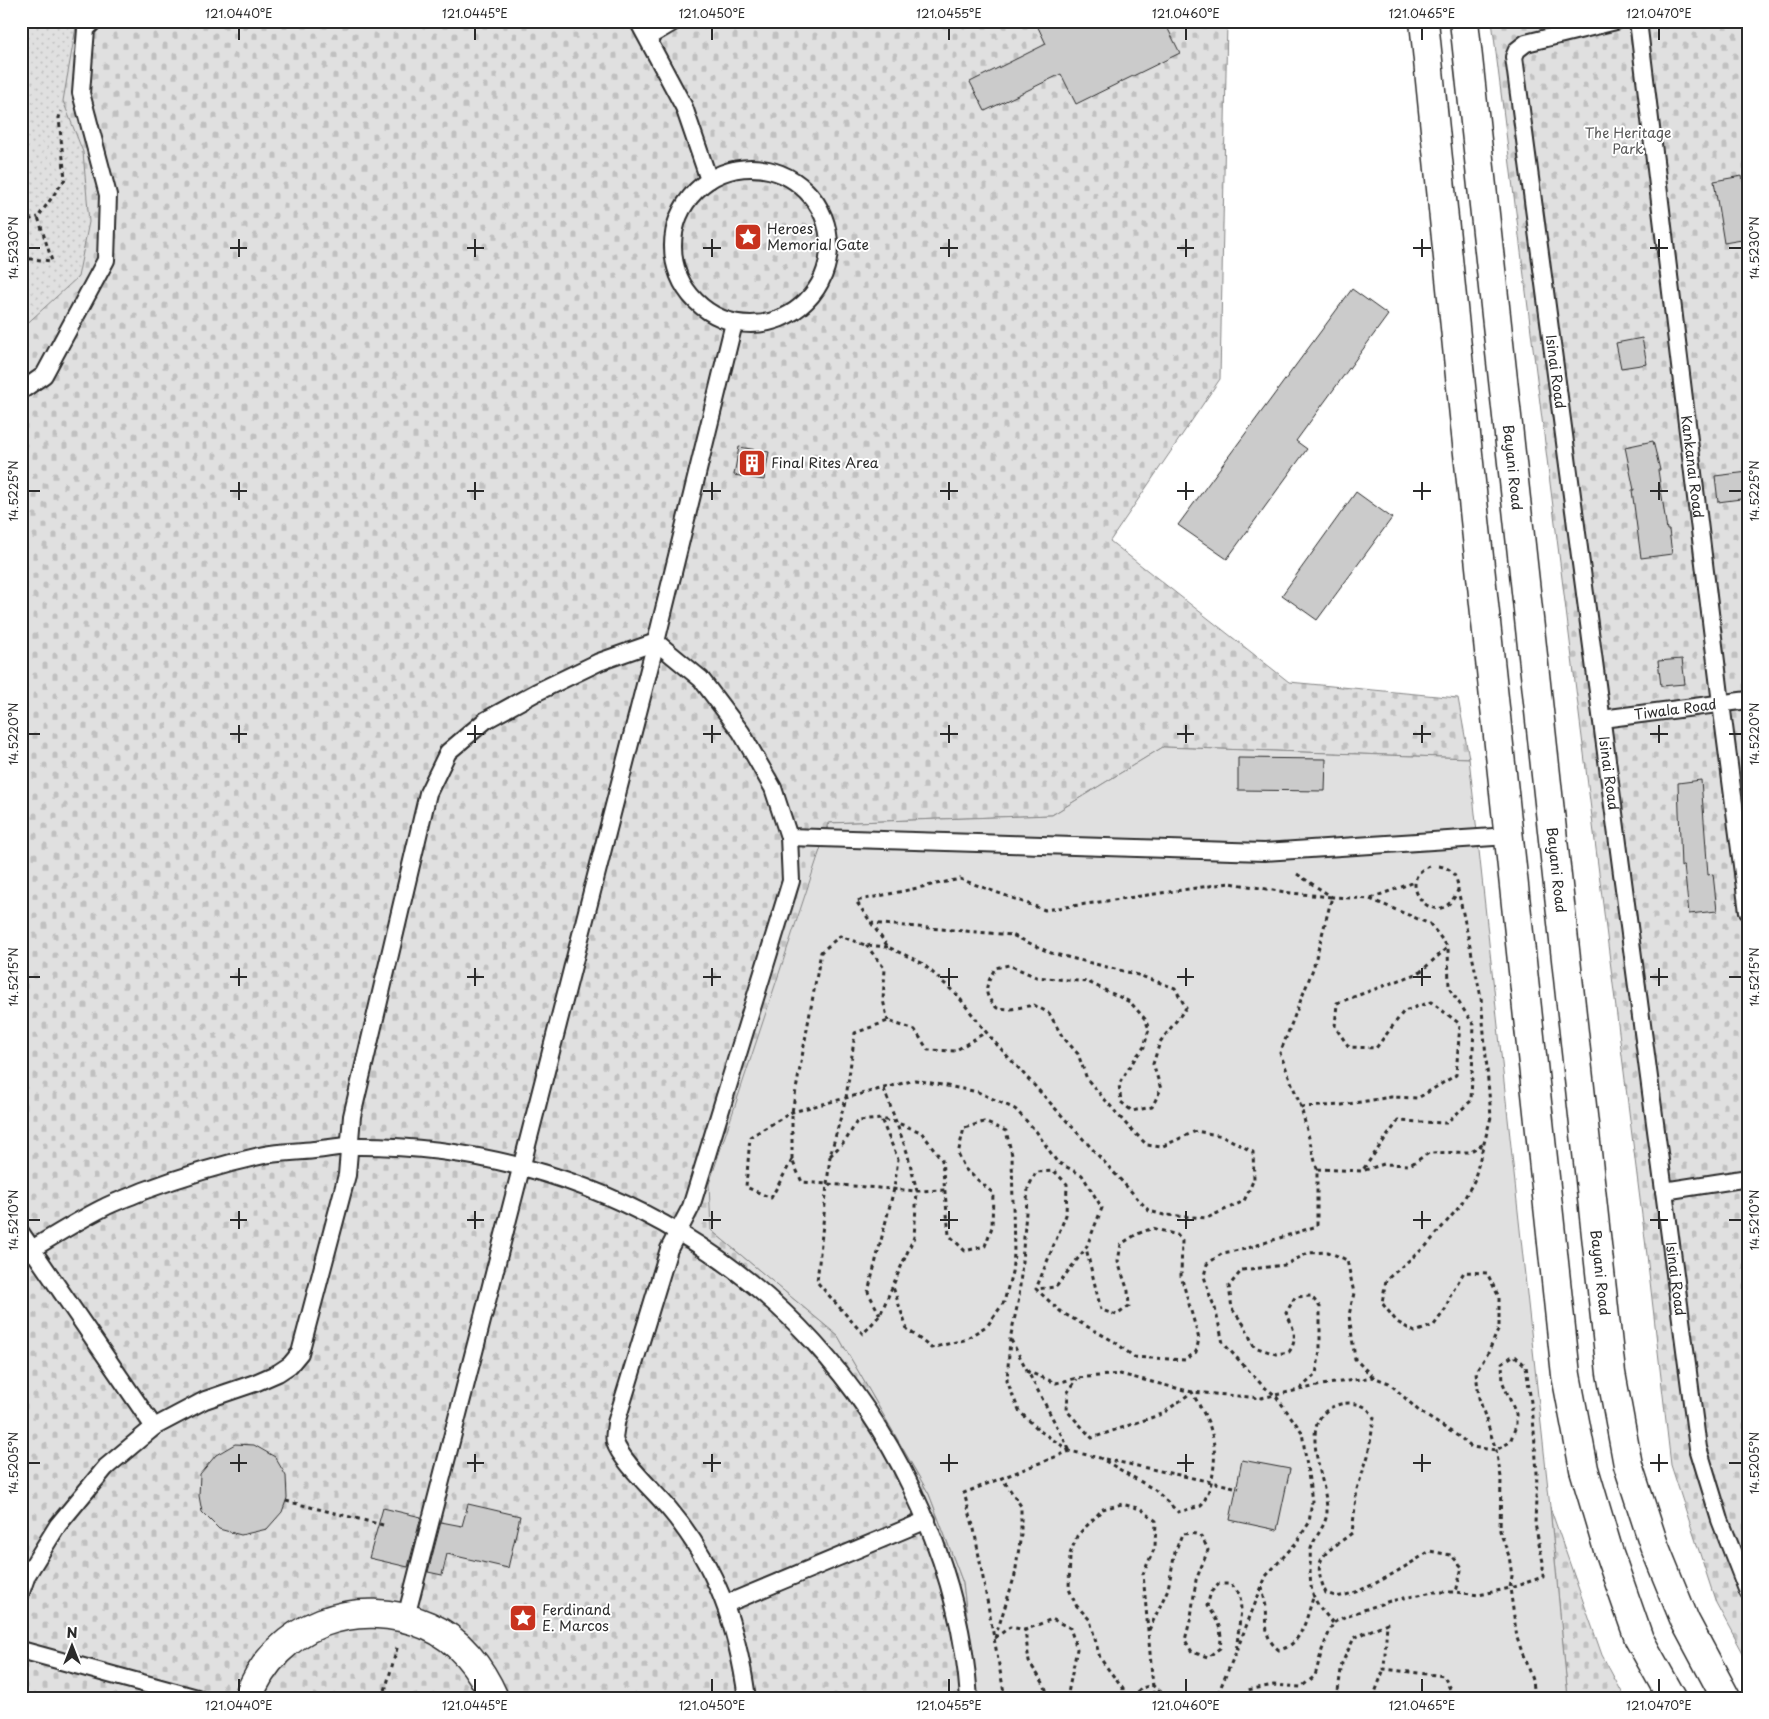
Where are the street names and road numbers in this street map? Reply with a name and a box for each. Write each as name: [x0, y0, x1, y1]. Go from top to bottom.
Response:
street label: Isinai Road: [1541, 333, 1571, 410]
street label: Kankanai Road: [1676, 414, 1709, 519]
street label: Bayani Road: [1498, 423, 1528, 511]
street label: Tiwala Road: [1633, 693, 1718, 725]
street label: Isinai Road: [1594, 735, 1625, 811]
street label: Bayani Road: [1542, 826, 1572, 914]
street label: Bayani Road: [1585, 1229, 1616, 1317]
street label: Isinai Road: [1661, 1240, 1691, 1317]

